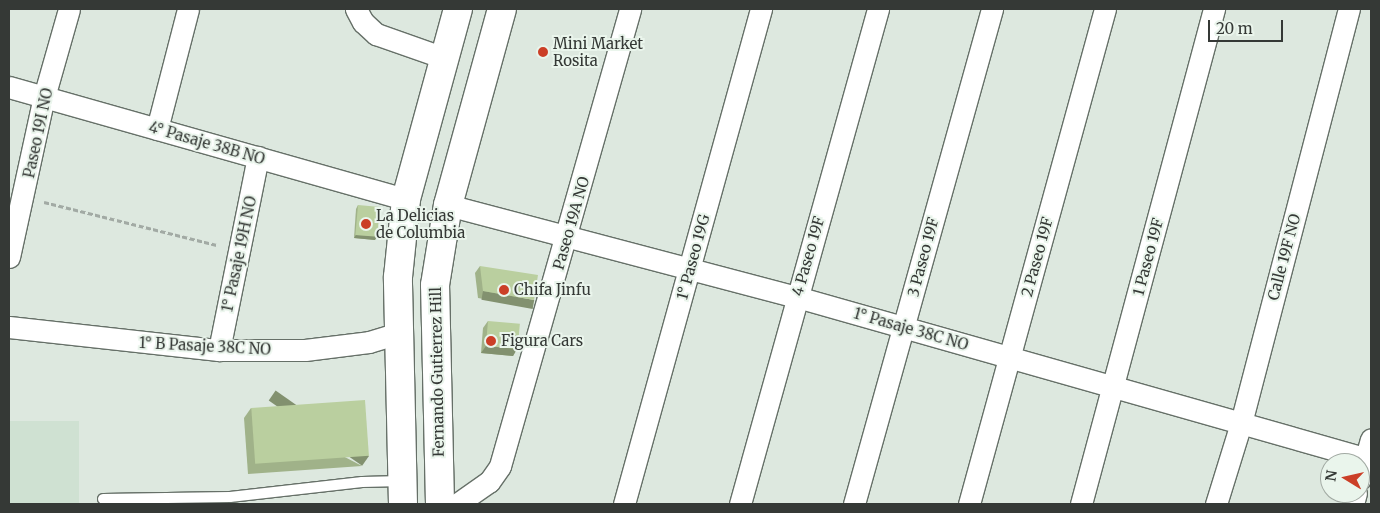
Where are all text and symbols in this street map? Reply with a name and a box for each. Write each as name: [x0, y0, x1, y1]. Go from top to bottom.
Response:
scale bar: [1210, 10, 1285, 42]
text: 20 m: [1216, 19, 1253, 38]
place label: Mini Market Rosita: [553, 34, 643, 69]
marker: Mini Market Rosita: [537, 46, 549, 58]
street label: Paseo 19I NO: [20, 86, 56, 180]
street label: 4° Pasaje 38B NO: [147, 118, 267, 168]
street label: Paseo 19A NO: [549, 174, 593, 272]
street label: 1° Pasaje 19H NO: [218, 194, 260, 314]
place label: La Delicias de Columbia: [376, 206, 465, 241]
street label: 1° Paseo 19G: [673, 212, 713, 302]
street label: Calle 19F NO: [1264, 212, 1304, 302]
street label: 4 Paseo 19F: [788, 214, 828, 298]
street label: 3 Paseo 19F: [904, 215, 942, 299]
street label: 2 Paseo 19F: [1018, 215, 1056, 299]
street label: 1 Paseo 19F: [1129, 216, 1167, 298]
marker: La Delicias de Columbia: [360, 218, 372, 230]
place label: Chifa Jinfu: [514, 281, 591, 299]
marker: Chifa Jinfu: [498, 284, 510, 296]
street label: Fernando Gutierrez Hill: [427, 287, 447, 457]
street label: 1° Pasaje 38C NO: [852, 304, 970, 354]
place label: Figura Cars: [501, 332, 583, 350]
street label: 1° B Pasaje 38C NO: [139, 334, 271, 358]
marker: Figura Cars: [485, 335, 497, 347]
north arrow: [1320, 453, 1370, 503]
text: N: [1321, 469, 1341, 483]

